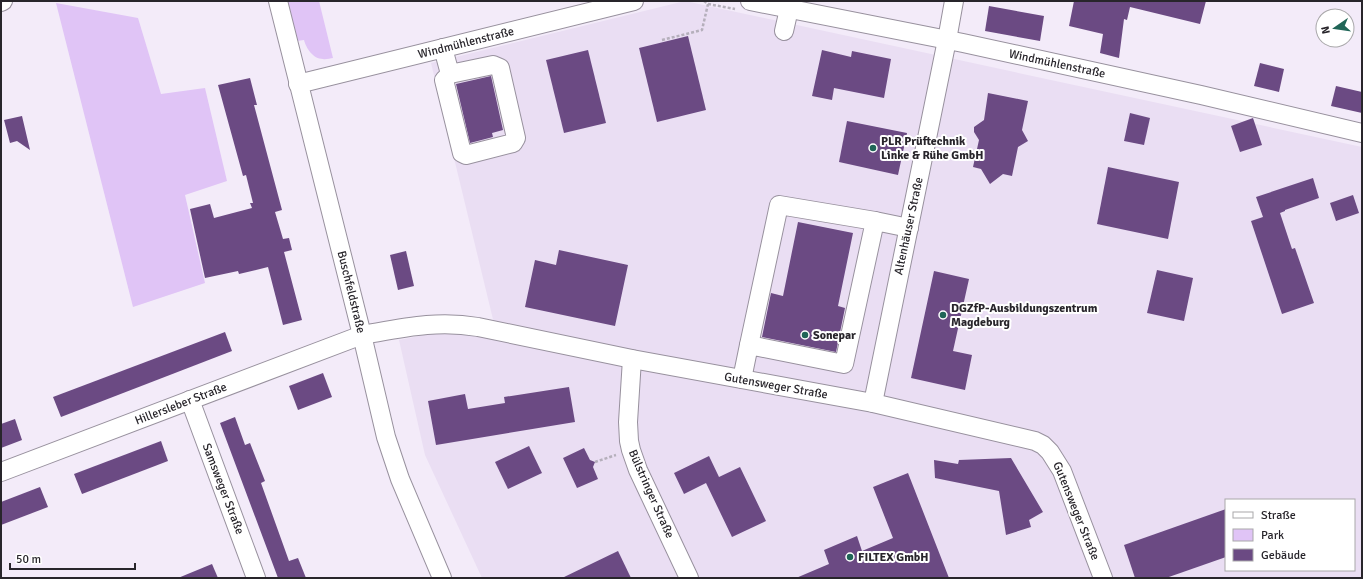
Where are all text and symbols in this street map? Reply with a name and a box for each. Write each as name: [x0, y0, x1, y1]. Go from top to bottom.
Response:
north arrow: [1315, 8, 1355, 48]
street label: Windmühlenstraße: [416, 24, 516, 62]
text: N: [1319, 25, 1333, 35]
street label: Windmühlenstraße: [1007, 46, 1107, 82]
place label: PLR Prüftechnik Linke & Rühe GmbH: [881, 134, 984, 163]
marker: PLR Prüftechnik Linke & Rühe GmbH: [868, 143, 878, 153]
street label: Altenhäuser Straße: [891, 176, 927, 276]
street label: Buschfeldstraße: [334, 249, 368, 335]
place label: DGZfP-Ausbildungszentrum Magdeburg: [951, 301, 1098, 330]
marker: DGZfP-Ausbildungszentrum Magdeburg: [938, 310, 948, 320]
place label: Sonepar: [813, 328, 856, 343]
marker: Sonepar: [800, 330, 810, 340]
street label: Gutensweger Straße: [723, 370, 829, 402]
street label: Hillersleber Straße: [133, 380, 229, 428]
street label: Samsweger Straße: [199, 441, 247, 537]
street label: Bülstringer Straße: [625, 447, 677, 541]
street label: Gutensweger Straße: [1049, 460, 1103, 562]
legend: [1225, 499, 1355, 571]
text: Straße: [1261, 508, 1296, 523]
text: Park: [1261, 528, 1284, 543]
scale bar: [10, 545, 135, 571]
text: Gebäude: [1261, 548, 1306, 563]
place label: FILTEX GmbH: [858, 550, 929, 565]
text: 50 m: [16, 552, 41, 567]
marker: FILTEX GmbH: [845, 552, 855, 562]

